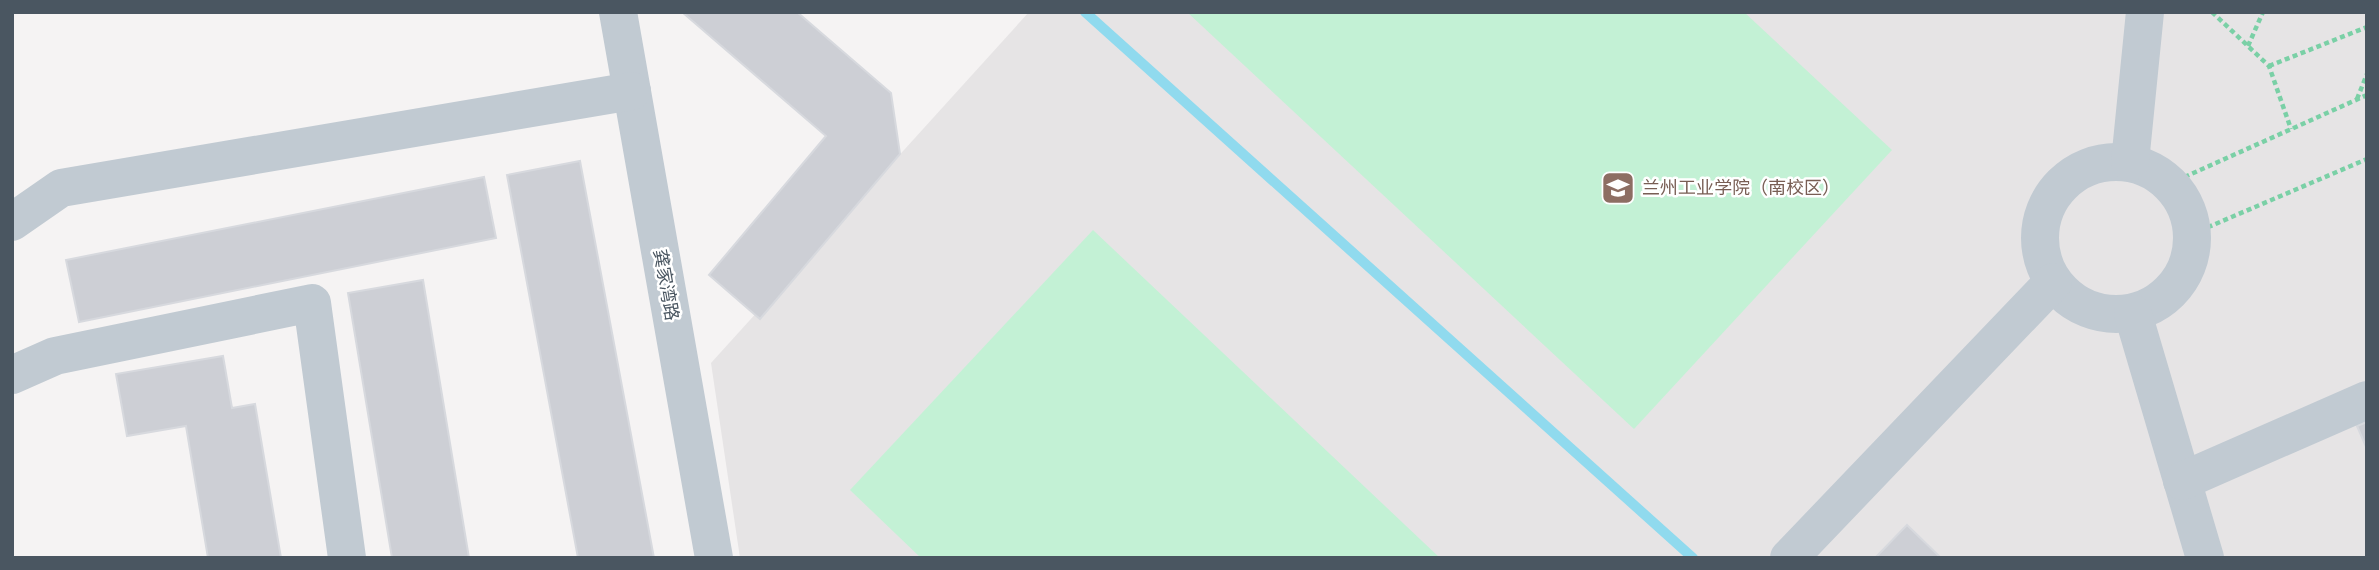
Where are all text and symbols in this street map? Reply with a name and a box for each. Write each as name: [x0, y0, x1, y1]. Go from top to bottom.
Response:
school or university icon: 兰州工业学院（南校区）: [1599, 169, 1637, 207]
place label: 兰州工业学院（南校区）: [1642, 177, 1840, 199]
street label: 龚家湾路: [649, 248, 683, 322]

